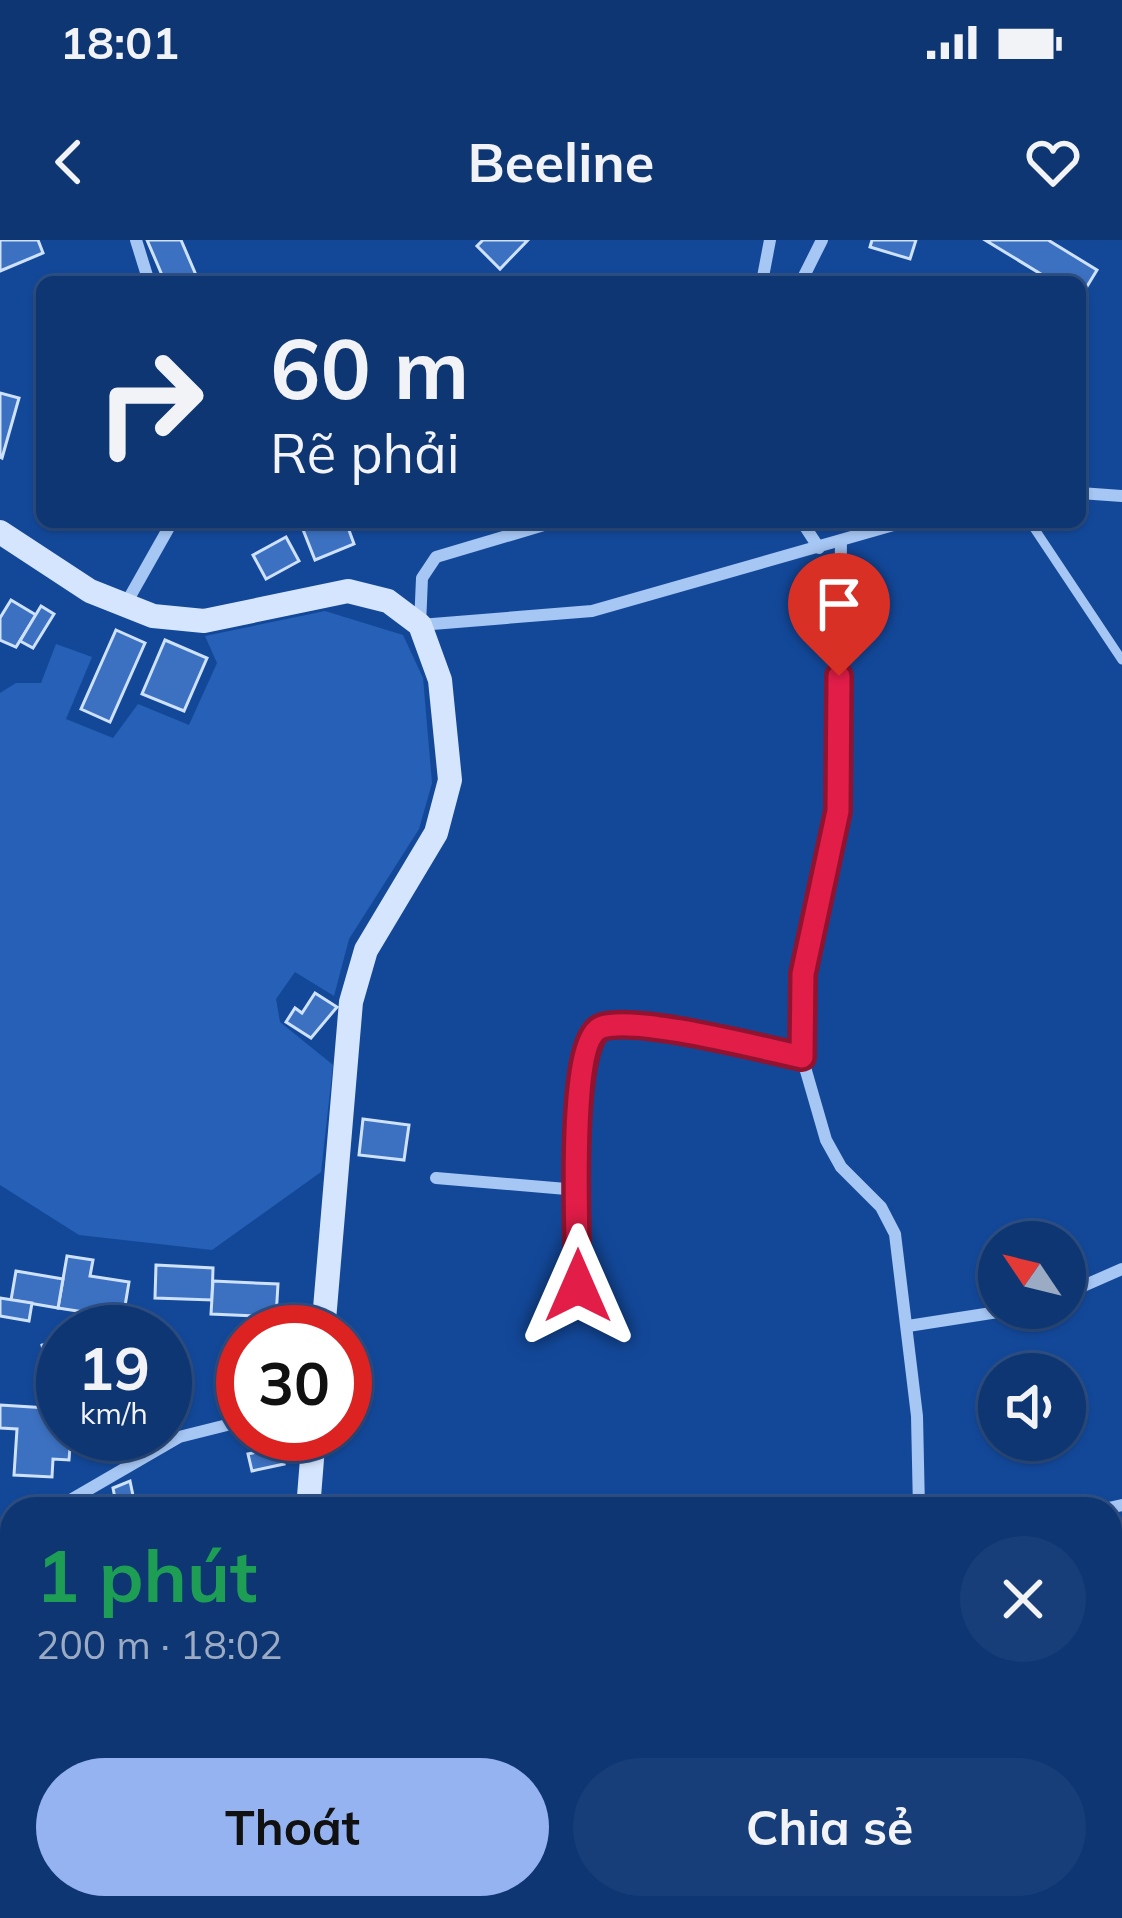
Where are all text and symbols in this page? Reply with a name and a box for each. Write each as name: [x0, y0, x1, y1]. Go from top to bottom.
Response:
text: 18:01: [60, 14, 179, 70]
text: Beeline: [468, 128, 654, 196]
icon: back: [36, 129, 102, 195]
icon: heart: [1020, 129, 1086, 195]
text: 60 m: [270, 315, 469, 420]
icon: right: [72, 324, 228, 480]
text: Rẽ phải: [270, 419, 460, 487]
pin: [788, 553, 890, 676]
icon: arrive: [806, 571, 872, 637]
north arrow: [978, 1221, 1086, 1329]
map controls: [978, 1221, 1086, 1461]
position arrow: [515, 1223, 641, 1349]
speed limit sign: 30: [216, 1305, 372, 1461]
text: 19: [78, 1330, 150, 1405]
button: sound: [978, 1353, 1086, 1461]
text: km/h: [80, 1394, 148, 1432]
text: 1 phút: [36, 1530, 257, 1620]
button: close: [960, 1536, 1086, 1662]
text: 200 m · 18:02: [36, 1620, 282, 1669]
button: Thoát: [36, 1758, 549, 1896]
button: Chia sẻ: [573, 1758, 1086, 1896]

